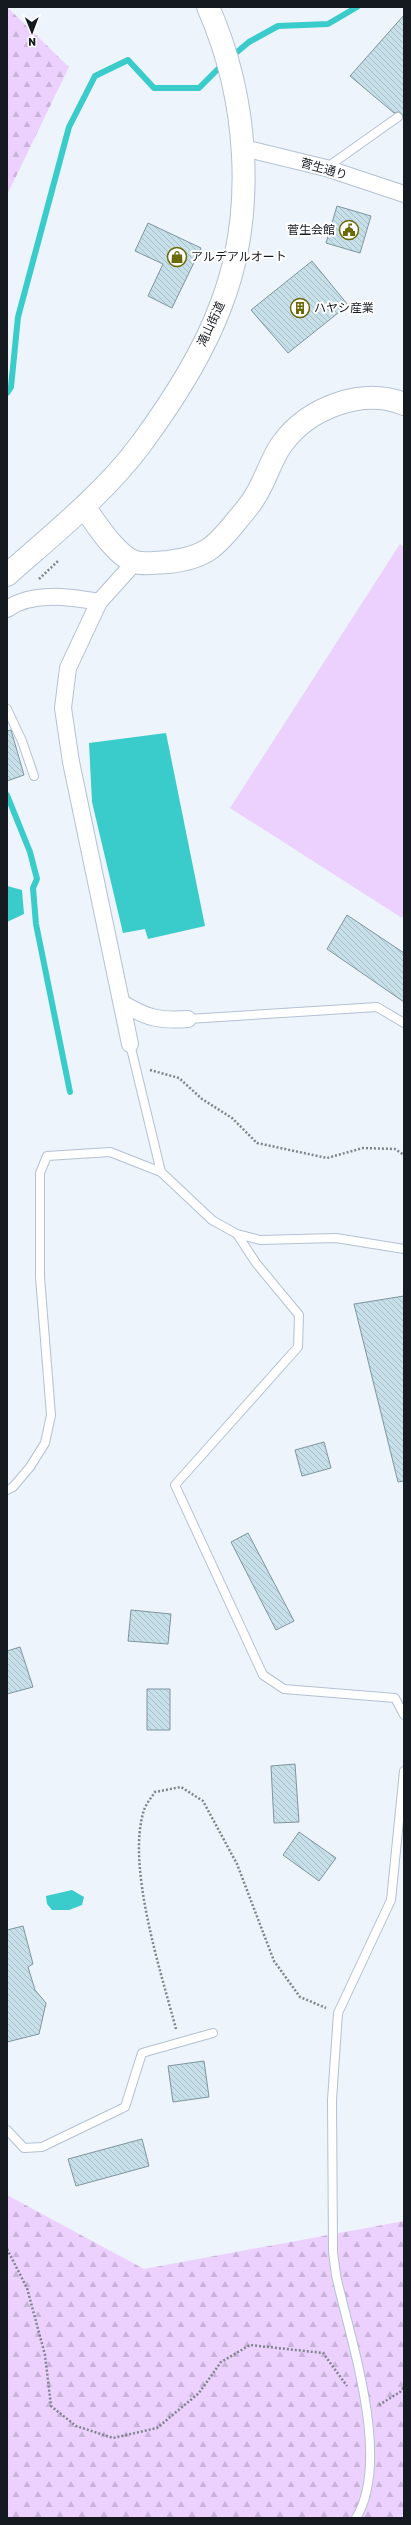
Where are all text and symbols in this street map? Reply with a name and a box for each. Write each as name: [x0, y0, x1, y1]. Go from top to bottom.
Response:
north arrow: [12, 12, 52, 52]
text: N: [28, 35, 36, 48]
street label: 菅生通り: [299, 156, 349, 182]
public building icon: 菅生会館: [338, 219, 360, 241]
place label: 菅生会館: [287, 223, 335, 237]
shop icon: アルデアルオート: [166, 246, 188, 268]
place label: アルデアルオート: [191, 250, 287, 264]
building icon: ハヤシ産業: [289, 297, 311, 319]
street label: 滝山街道: [195, 299, 227, 349]
place label: ハヤシ産業: [314, 301, 374, 315]

